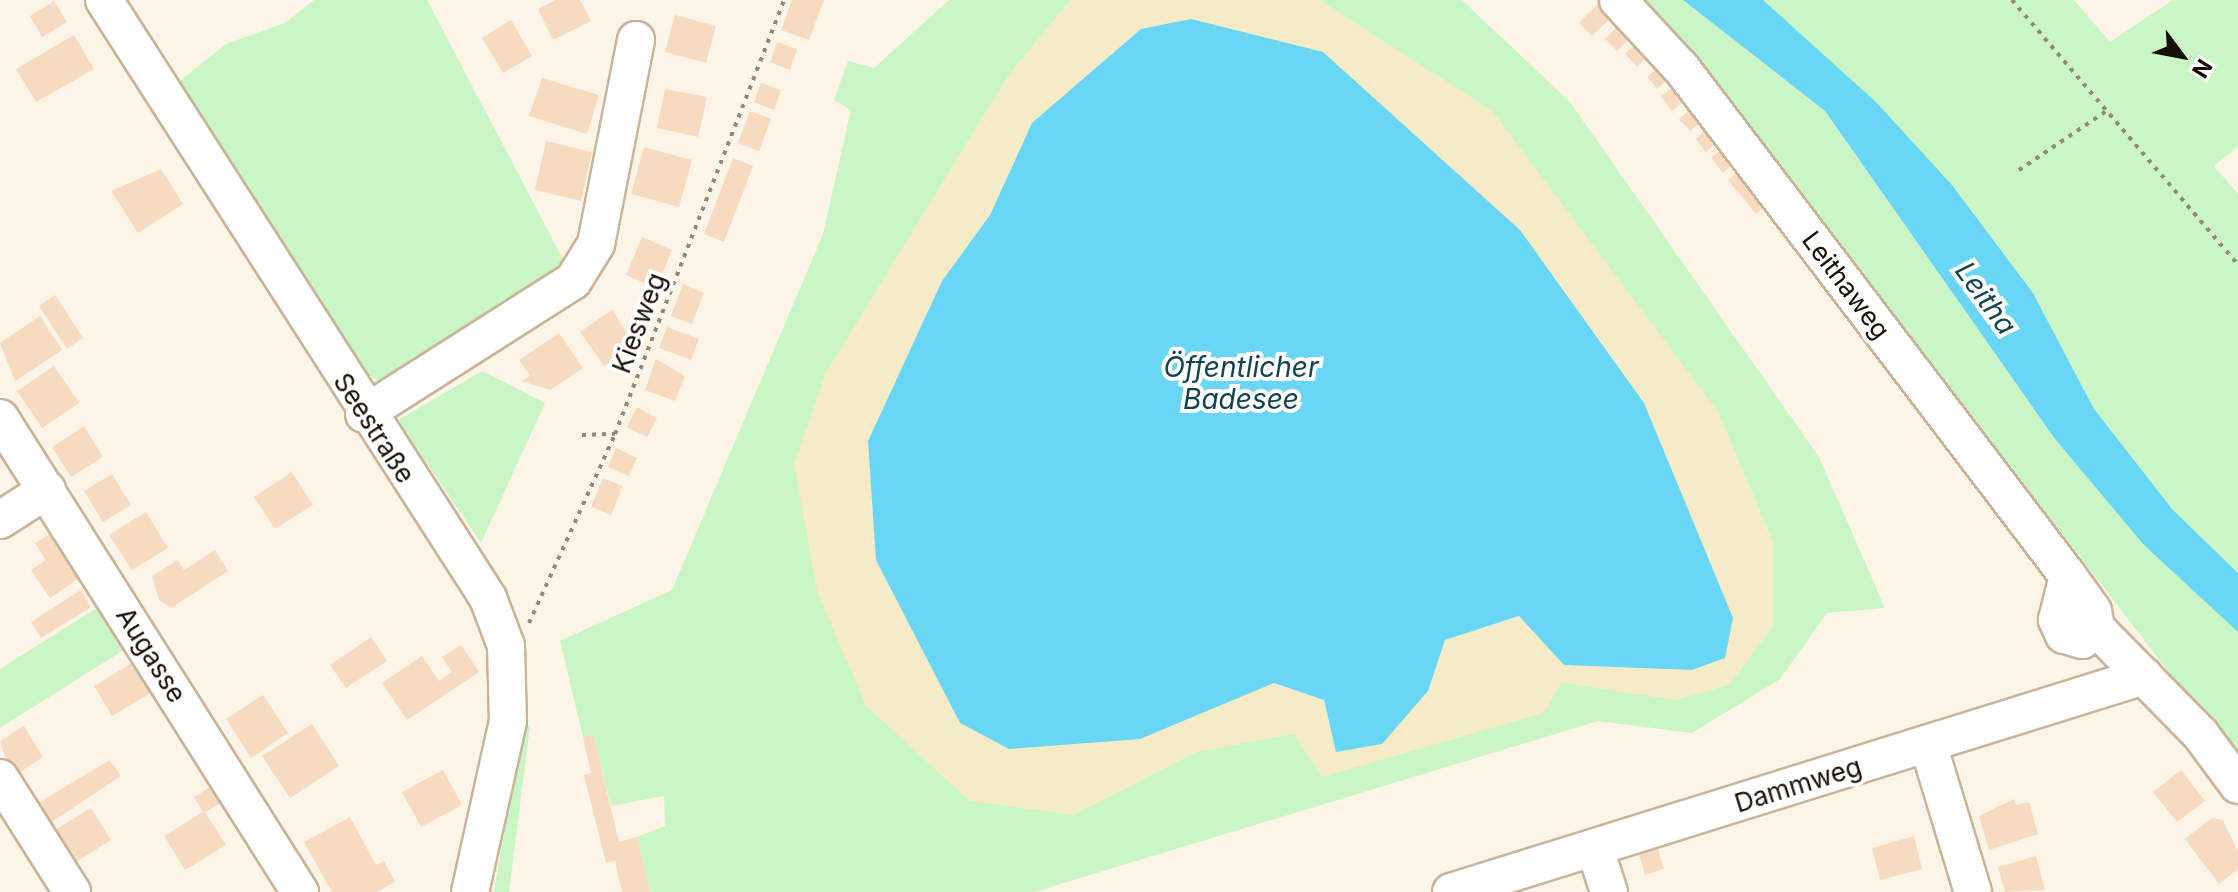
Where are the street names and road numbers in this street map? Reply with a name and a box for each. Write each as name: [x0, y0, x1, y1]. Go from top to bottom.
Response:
street label: Leithaweg: [1795, 225, 1897, 345]
street label: Kiesweg: [606, 268, 672, 378]
street label: Seestraße: [327, 367, 421, 489]
street label: Augasse: [110, 602, 192, 708]
street label: Dammweg: [1731, 751, 1865, 819]

